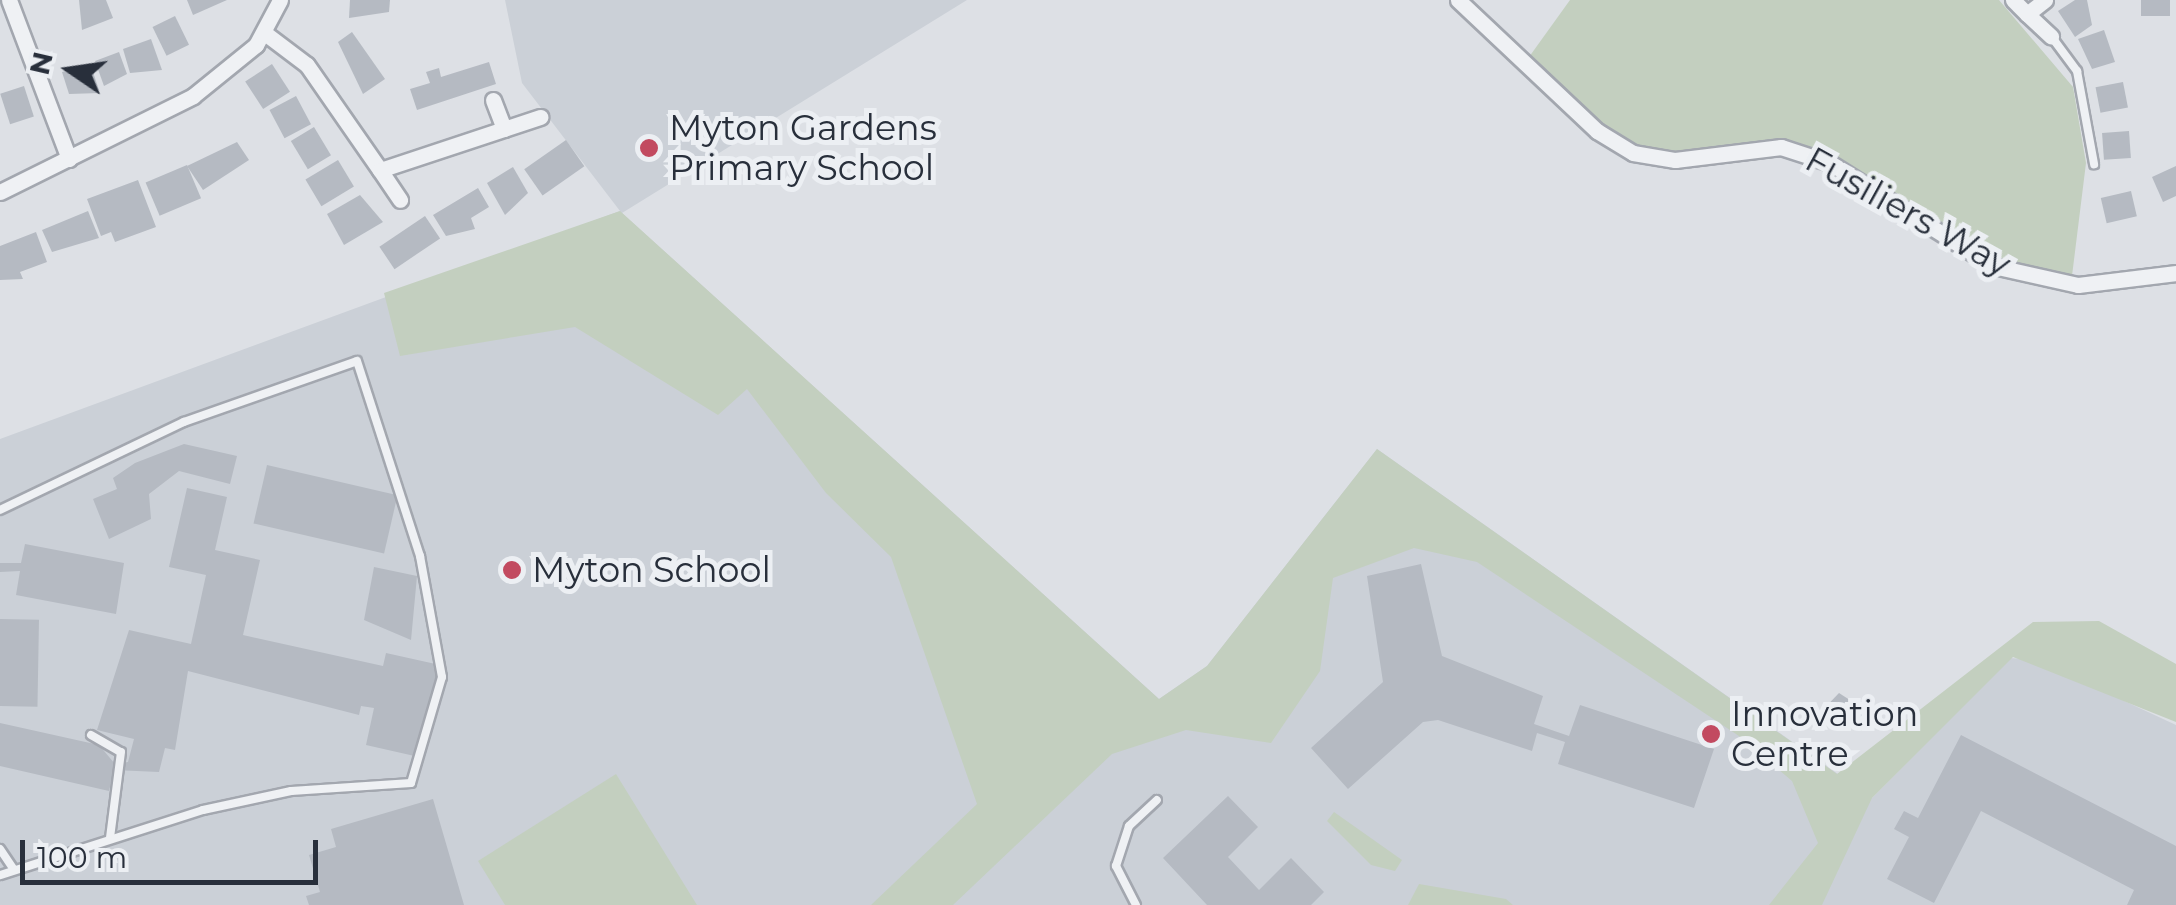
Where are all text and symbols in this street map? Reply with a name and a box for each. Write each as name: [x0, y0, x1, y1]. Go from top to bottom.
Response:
north arrow: [20, 20, 120, 120]
text: N: [22, 48, 60, 78]
place label: Myton Gardens Primary School: [669, 107, 937, 189]
marker: Myton Gardens Primary School: [638, 137, 660, 159]
street label: Fusiliers Way: [1798, 138, 2018, 286]
place label: Myton School: [532, 549, 771, 591]
marker: Myton School: [501, 559, 523, 581]
place label: Innovation Centre: [1731, 693, 1918, 775]
marker: Innovation Centre: [1700, 723, 1722, 745]
scale bar: [25, 820, 322, 882]
text: 100 m: [37, 839, 127, 876]

